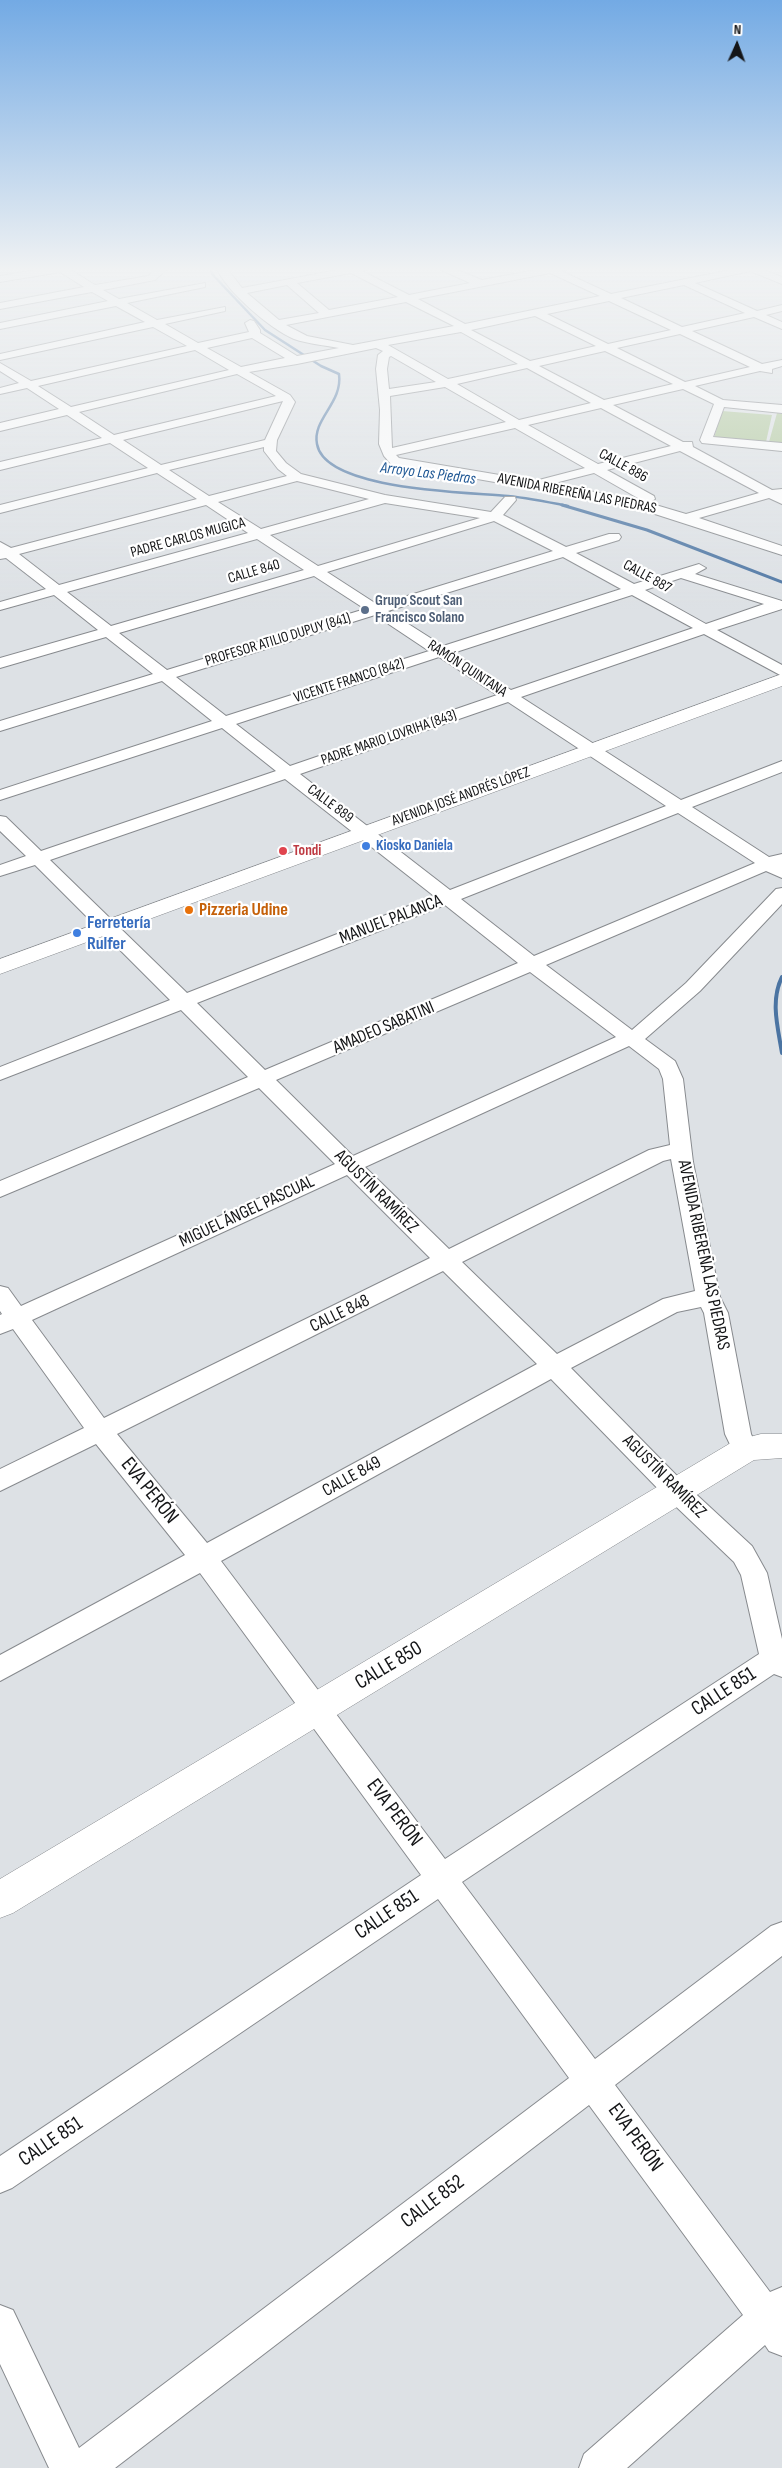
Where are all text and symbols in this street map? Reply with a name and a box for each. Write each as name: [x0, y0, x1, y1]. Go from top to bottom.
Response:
north arrow: [712, 20, 762, 70]
text: N: [733, 21, 742, 38]
street label: CALLE 886: [595, 445, 651, 487]
water label: Arroyo Las Piedras: [379, 459, 477, 489]
street label: AVENIDA RIBEREÑA LAS PIEDRAS: [496, 470, 658, 518]
street label: PADRE CARLOS MUGICA: [129, 514, 247, 562]
street label: CALLE 840: [226, 556, 282, 588]
street label: CALLE 887: [620, 556, 674, 598]
place label: Grupo Scout San Francisco Solano: [375, 592, 464, 627]
marker: Grupo Scout San Francisco Solano: [359, 604, 371, 616]
street label: PROFESOR ATILIO DUPUY (841): [203, 609, 353, 671]
street label: RAMÓN QUINTANA: [424, 637, 510, 701]
street label: VICENTE FRANCO (842): [291, 655, 407, 707]
street label: PADRE MARIO LOVRIHA (843): [319, 706, 459, 770]
street label: AVENIDA JOSÉ ANDRÉS LÓPEZ: [389, 764, 533, 830]
street label: CALLE 889: [303, 781, 357, 827]
place label: Kiosko Daniela: [376, 837, 453, 855]
marker: Kiosko Daniela: [360, 840, 372, 852]
place label: Tondi: [293, 842, 321, 860]
marker: Tondi: [277, 845, 289, 857]
street label: MANUEL PALANCA: [336, 890, 446, 950]
place label: Pizzeria Udine: [199, 899, 288, 921]
marker: Pizzeria Udine: [183, 904, 195, 916]
place label: Ferretería Rulfer: [87, 912, 151, 954]
marker: Ferretería Rulfer: [71, 927, 83, 939]
street label: AMADEO SABATINI: [330, 997, 438, 1059]
street label: AGUSTÍN RAMÍREZ: [330, 1146, 422, 1238]
street label: AVENIDA RIBEREÑA LAS PIEDRAS: [672, 1158, 734, 1352]
street label: MIGUEL ÁNGEL PASCUAL: [176, 1171, 318, 1253]
street label: CALLE 848: [307, 1290, 373, 1338]
street label: AGUSTÍN RAMÍREZ: [618, 1431, 710, 1523]
street label: CALLE 849: [319, 1452, 385, 1502]
street label: EVA PERÓN: [115, 1453, 183, 1529]
street label: CALLE 850: [351, 1636, 427, 1696]
street label: CALLE 851: [687, 1662, 761, 1722]
street label: EVA PERÓN: [360, 1774, 428, 1852]
street label: CALLE 851: [350, 1885, 424, 1945]
street label: EVA PERÓN: [602, 2099, 668, 2177]
street label: CALLE 851: [14, 2112, 88, 2172]
street label: CALLE 852: [396, 2170, 470, 2234]

